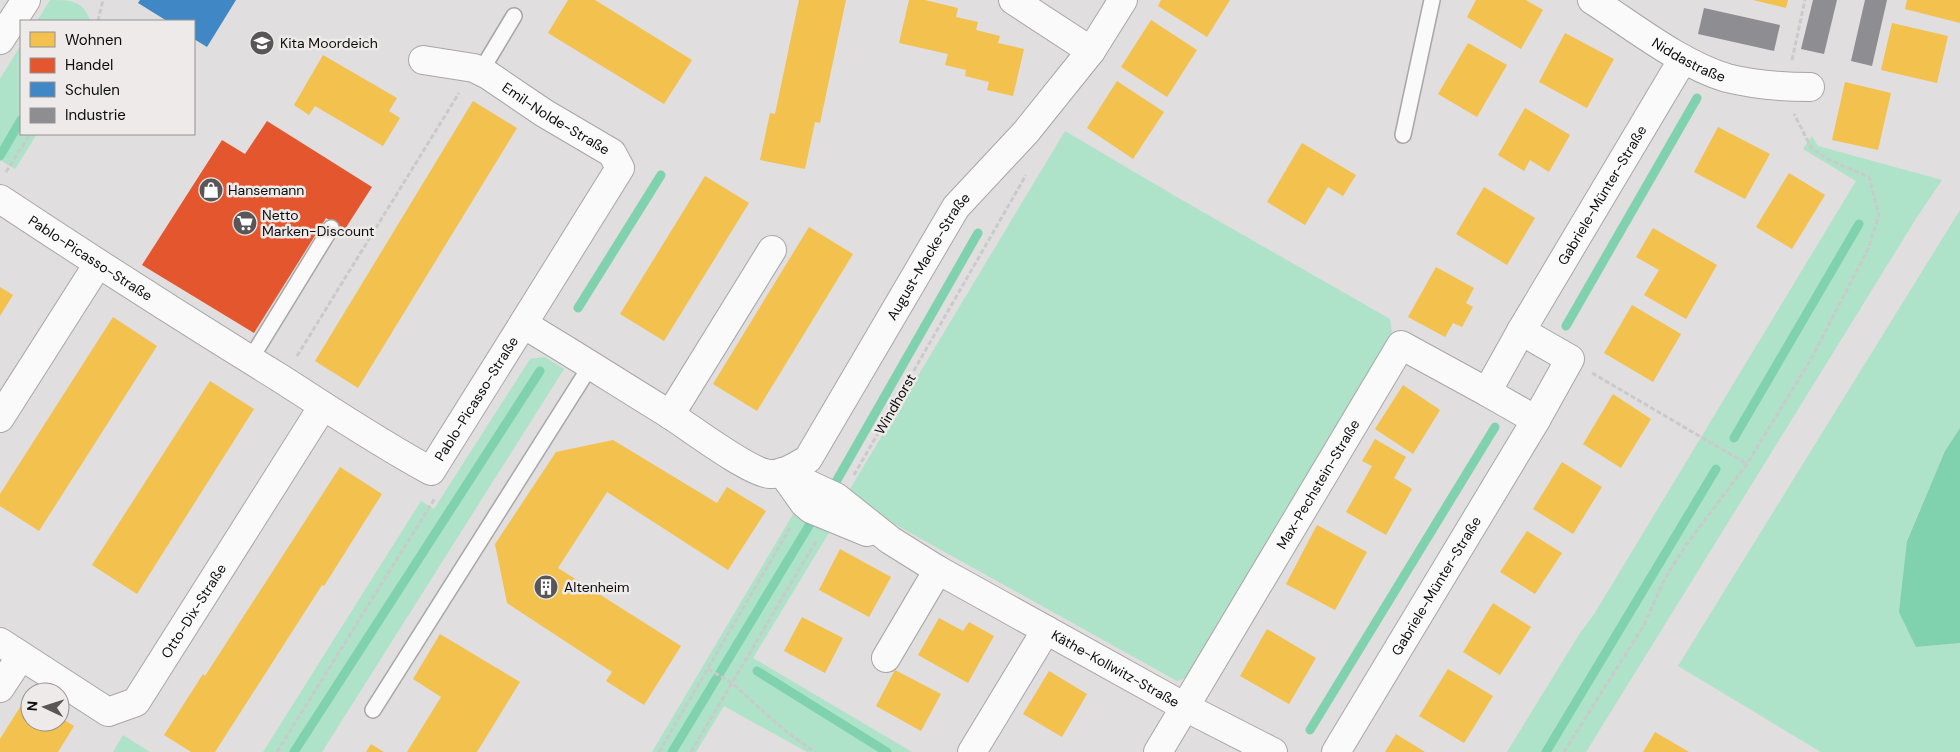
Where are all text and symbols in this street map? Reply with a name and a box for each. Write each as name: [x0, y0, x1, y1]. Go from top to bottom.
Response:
legend: [20, 20, 195, 135]
text: Wohnen: [65, 30, 122, 50]
school or university icon: Kita Moordeich: [249, 30, 275, 56]
street label: Niddastraße: [1649, 33, 1728, 86]
place label: Kita Moordeich: [280, 34, 378, 52]
text: Handel: [65, 55, 113, 75]
street label: Emil-Nolde-Straße: [499, 78, 613, 159]
text: Schulen: [65, 80, 120, 100]
text: Industrie: [65, 105, 126, 125]
street label: Gabriele-Münter-Straße: [1553, 122, 1650, 268]
shop icon: Hansemann: [198, 177, 224, 203]
place label: Hansemann: [228, 181, 304, 199]
street label: August-Macke-Straße: [883, 189, 974, 323]
place label: Netto Marken-Discount: [262, 206, 375, 240]
supermarket icon: Netto Marken-Discount: [232, 210, 258, 236]
street label: Pablo-Picasso-Straße: [25, 211, 156, 305]
street label: Pablo-Picasso-Straße: [430, 333, 522, 464]
street label: Windhorst: [870, 370, 920, 438]
street label: Max-Pechstein-Straße: [1272, 416, 1364, 552]
street label: Gabriele-Münter-Straße: [1387, 513, 1485, 659]
street label: Otto-Dix-Straße: [157, 560, 230, 662]
building icon: Altenheim: [533, 574, 559, 600]
place label: Altenheim: [564, 578, 630, 596]
street label: Käthe-Kollwitz-Straße: [1048, 626, 1183, 711]
north arrow: [20, 682, 70, 732]
text: N: [23, 700, 41, 712]

